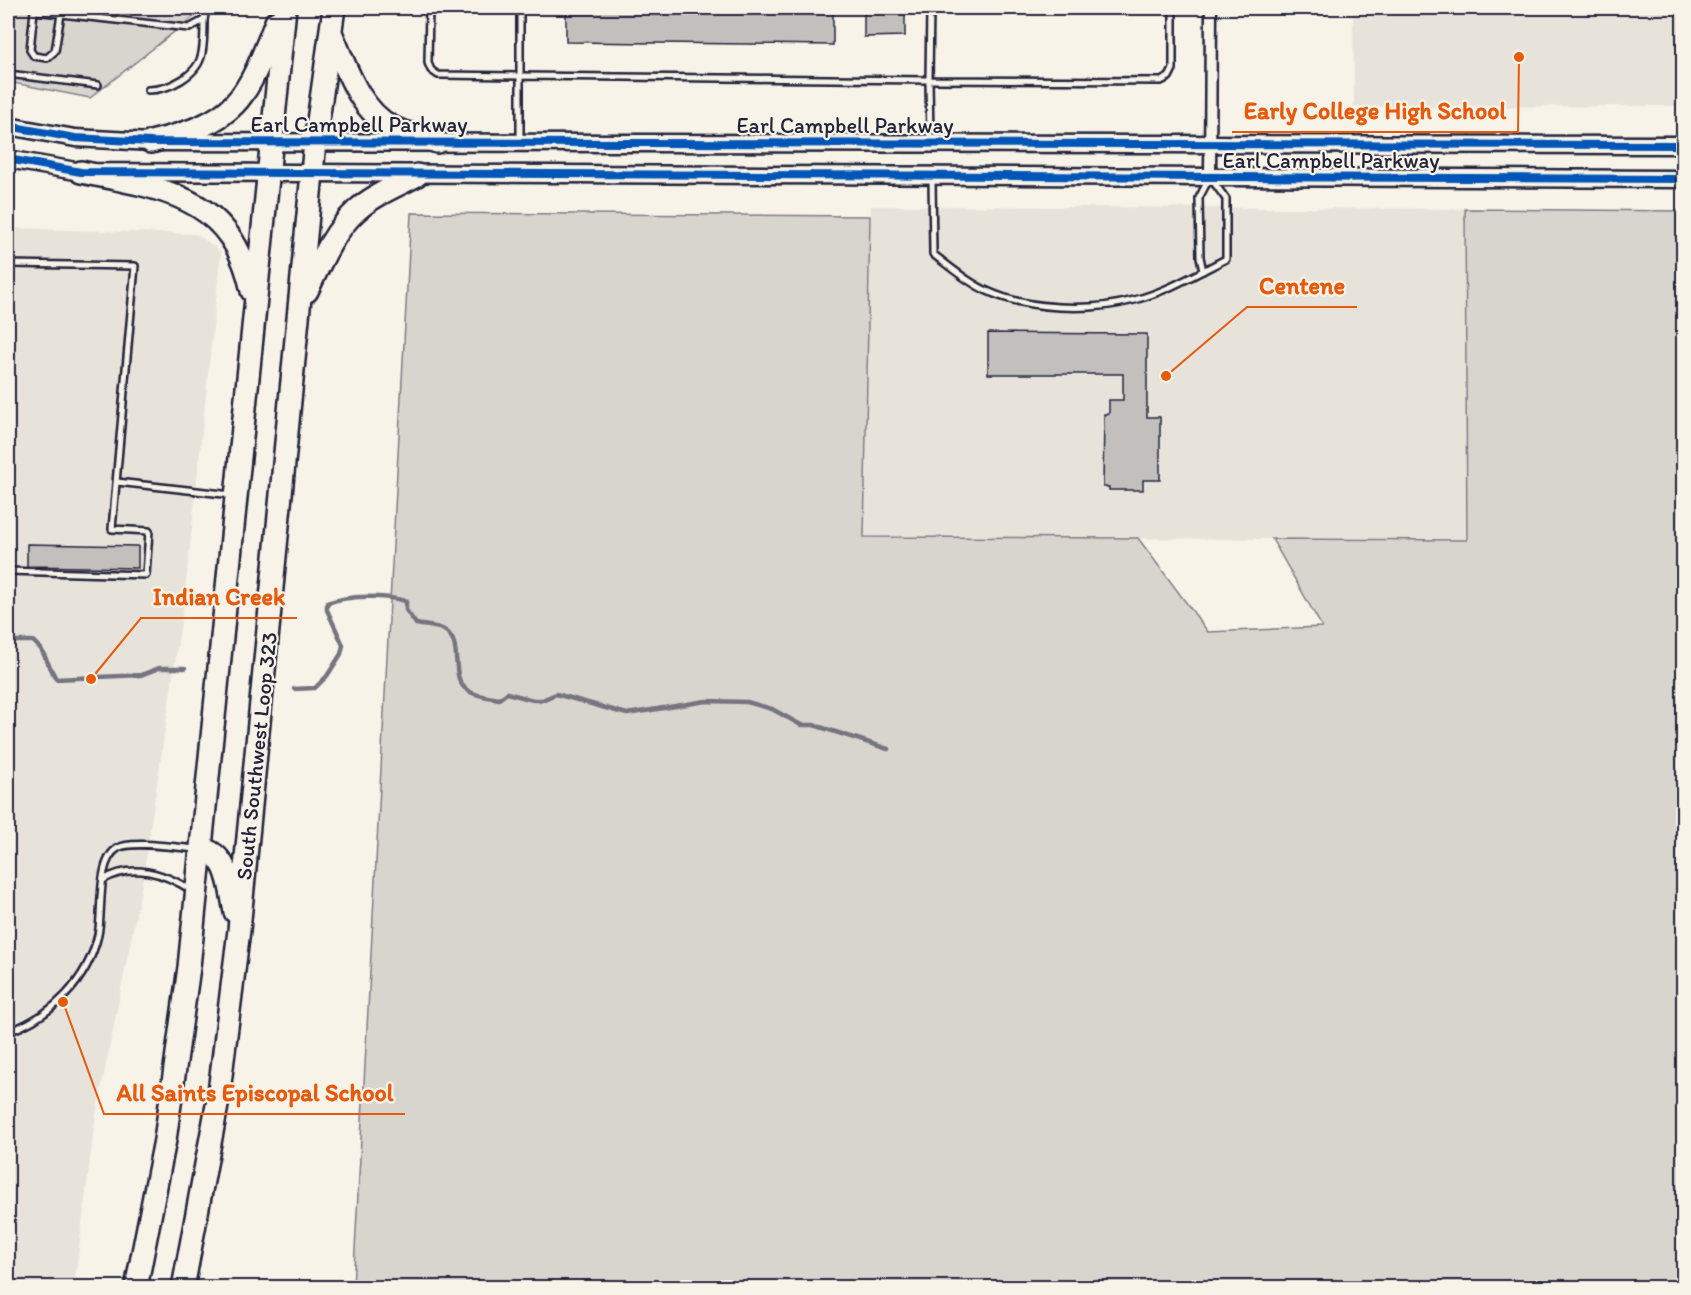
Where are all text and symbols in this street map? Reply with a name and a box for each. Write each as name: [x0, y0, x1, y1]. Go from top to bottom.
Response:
callout: Early College High School: [1232, 90, 1518, 132]
text: Early College High School: [1244, 96, 1506, 126]
street label: Earl Campbell Parkway: [250, 111, 468, 138]
street label: Earl Campbell Parkway: [736, 112, 954, 139]
street label: Earl Campbell Parkway: [1222, 147, 1440, 174]
callout: Centene: [1247, 265, 1357, 307]
text: Centene: [1259, 271, 1345, 300]
callout: Indian Creek: [141, 576, 297, 618]
text: Indian Creek: [153, 582, 286, 611]
street label: South Southwest Loop 323: [230, 631, 283, 881]
callout: All Saints Episcopal School: [104, 1072, 405, 1114]
text: All Saints Episcopal School: [116, 1078, 394, 1108]

